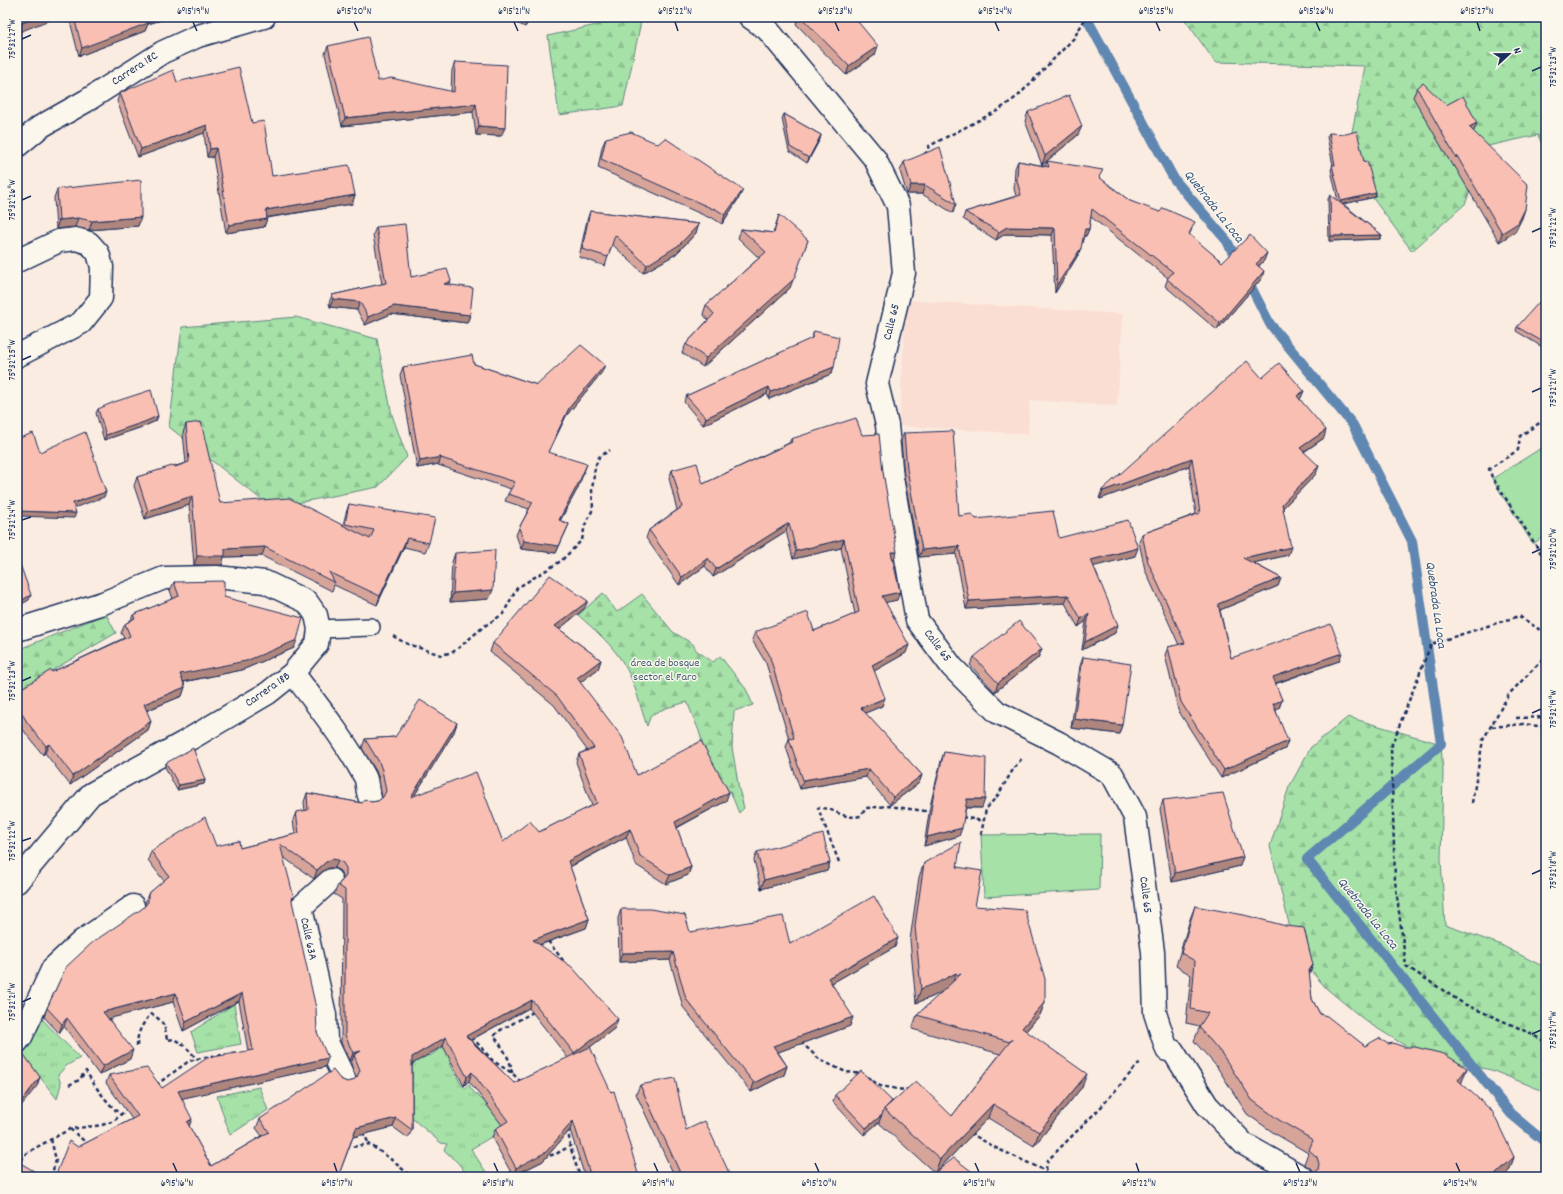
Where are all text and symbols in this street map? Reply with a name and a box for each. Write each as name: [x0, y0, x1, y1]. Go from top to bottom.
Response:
text: 6°15'19"N: [177, 5, 209, 19]
text: 6°15'20"N: [336, 5, 372, 19]
text: 6°15'21"N: [498, 5, 530, 19]
text: 6°15'22"N: [658, 5, 692, 19]
text: 6°15'23"N: [818, 5, 852, 19]
text: 6°15'24"N: [978, 5, 1012, 19]
text: 6°15'25"N: [1139, 5, 1173, 19]
text: 6°15'26"N: [1299, 5, 1333, 19]
text: 6°15'27"N: [1460, 5, 1494, 19]
text: 75°32'27"W: [6, 19, 20, 59]
north arrow: [1489, 34, 1529, 74]
text: N: [1508, 45, 1525, 57]
text: 75°32'23"W: [1547, 46, 1561, 87]
street label: Carrera 18C: [109, 48, 161, 90]
water label: Quebrada La Loca: [1179, 167, 1248, 248]
text: 75°32'26"W: [6, 179, 20, 221]
text: 75°32'22"W: [1547, 208, 1561, 248]
street label: Calle 65: [879, 302, 905, 342]
text: 75°32'25"W: [6, 339, 20, 380]
text: 75°32'21"W: [1547, 369, 1561, 407]
text: 75°32'24"W: [6, 500, 20, 540]
text: 75°32'20"W: [1547, 528, 1561, 570]
water label: Quebrada La Loca: [1420, 560, 1451, 651]
street label: Calle 65: [919, 626, 955, 666]
park label: área de bosque sector el Faro: [630, 655, 700, 686]
text: 75°32'23"W: [6, 660, 20, 701]
street label: Carrera 18B: [242, 668, 294, 712]
text: 75°32'19"W: [1547, 689, 1561, 728]
text: 75°32'22"W: [6, 821, 20, 861]
text: 75°32'18"W: [1547, 851, 1561, 889]
water label: Quebrada La Loca: [1332, 874, 1402, 955]
street label: Calle 65: [1134, 876, 1156, 914]
street label: Calle 63A: [295, 916, 321, 962]
text: 75°32'21"W: [6, 983, 20, 1021]
text: 75°32'17"W: [1547, 1011, 1561, 1049]
text: 6°15'16"N: [161, 1177, 193, 1191]
text: 6°15'17"N: [321, 1177, 353, 1191]
text: 6°15'18"N: [482, 1177, 514, 1191]
text: 6°15'19"N: [642, 1177, 674, 1191]
text: 6°15'20"N: [801, 1177, 837, 1191]
text: 6°15'21"N: [963, 1177, 995, 1191]
text: 6°15'22"N: [1122, 1177, 1156, 1191]
text: 6°15'23"N: [1283, 1177, 1317, 1191]
text: 6°15'24"N: [1443, 1177, 1477, 1191]

